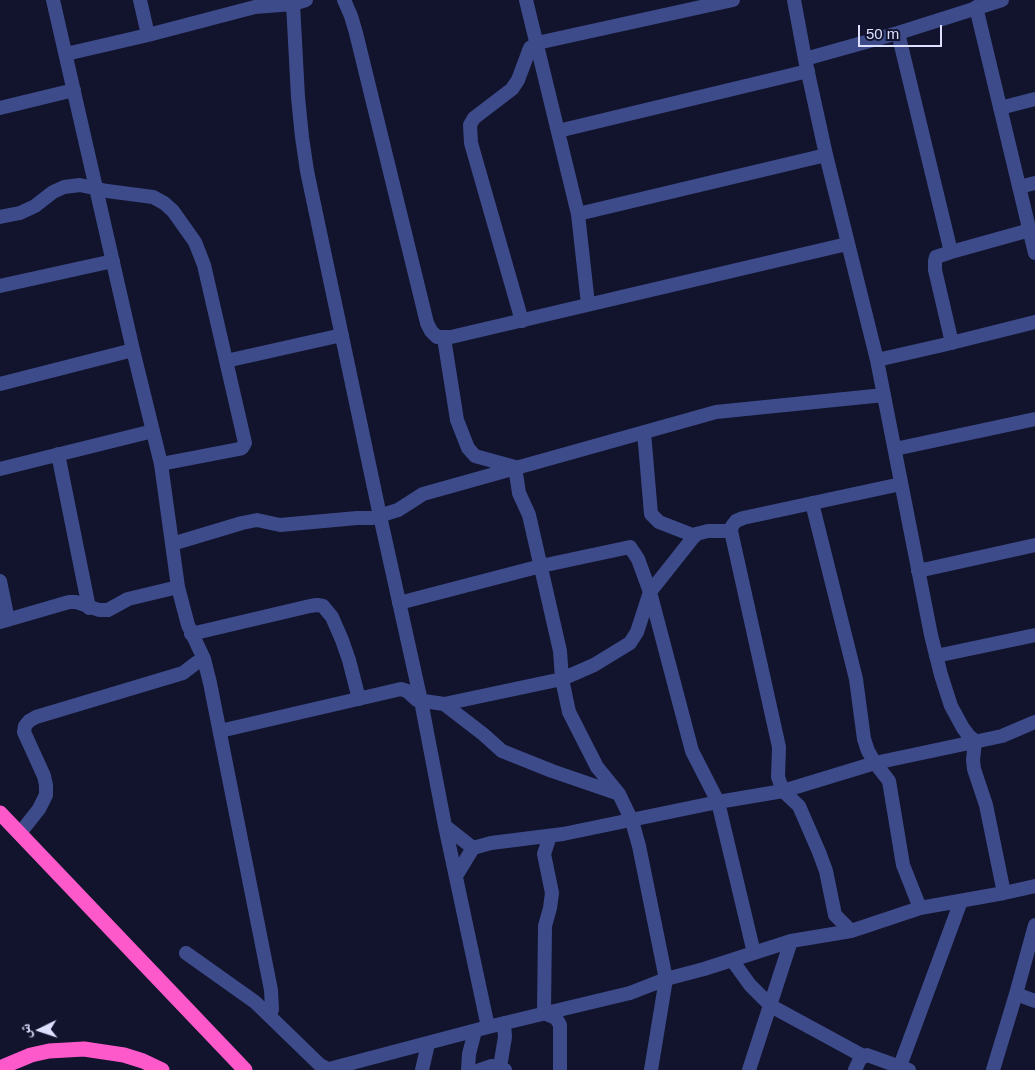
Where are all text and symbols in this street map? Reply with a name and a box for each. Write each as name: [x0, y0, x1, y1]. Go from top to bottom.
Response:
scale bar: [860, 15, 944, 47]
text: 50 m: [866, 25, 899, 42]
north arrow: [15, 1005, 65, 1055]
text: ش: [17, 1023, 34, 1039]

